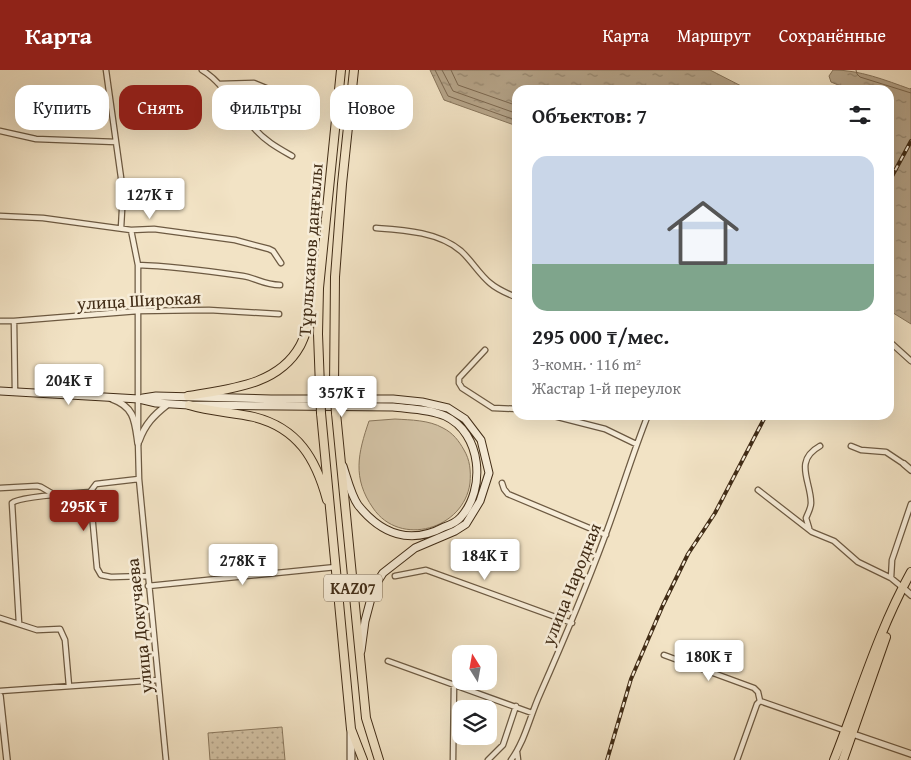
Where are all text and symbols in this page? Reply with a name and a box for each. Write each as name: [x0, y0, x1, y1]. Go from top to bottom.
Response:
text: Карта: [25, 18, 92, 53]
text: Карта: [603, 22, 649, 49]
text: Маршрут: [677, 22, 751, 49]
text: Сохранённые: [779, 22, 886, 49]
chip: Купить: [15, 85, 109, 130]
chip: Снять: [119, 85, 202, 130]
chip: Фильтры: [212, 85, 320, 130]
chip: Новое: [330, 85, 413, 130]
text: Объектов: 7: [532, 100, 647, 131]
icon: filters: [846, 101, 874, 129]
street label: Тұрлыханов даңғылы: [290, 162, 330, 338]
pin: 127K ₸: [109, 178, 191, 220]
text: 127K ₸: [127, 182, 173, 206]
icon: home: [658, 188, 748, 278]
street label: улица Широкая: [75, 283, 202, 317]
text: 295 000 ₸/мес.: [532, 321, 669, 352]
text: 3-комн. · 116 m²: [532, 352, 641, 376]
pin: 204K ₸: [28, 364, 110, 406]
text: 204K ₸: [46, 368, 92, 392]
pin: 357K ₸: [301, 376, 383, 418]
text: Жастар 1-й переулок: [532, 376, 681, 400]
text: 357K ₸: [319, 380, 365, 404]
pin: 295K ₸: [43, 490, 125, 532]
text: 295K ₸: [61, 494, 107, 518]
street label: улица Народная: [534, 519, 608, 650]
pin: 184K ₸: [444, 538, 526, 581]
text: 184K ₸: [462, 543, 508, 567]
pin: 278K ₸: [202, 544, 284, 586]
text: 278K ₸: [220, 548, 266, 572]
street label: улица Докучаева: [118, 557, 160, 696]
road number: KAZ07: [324, 574, 382, 602]
pin: 180K ₸: [668, 640, 750, 682]
text: 180K ₸: [686, 644, 732, 668]
north arrow: [452, 645, 498, 690]
map controls: [452, 645, 497, 745]
button: layers: [452, 700, 497, 745]

